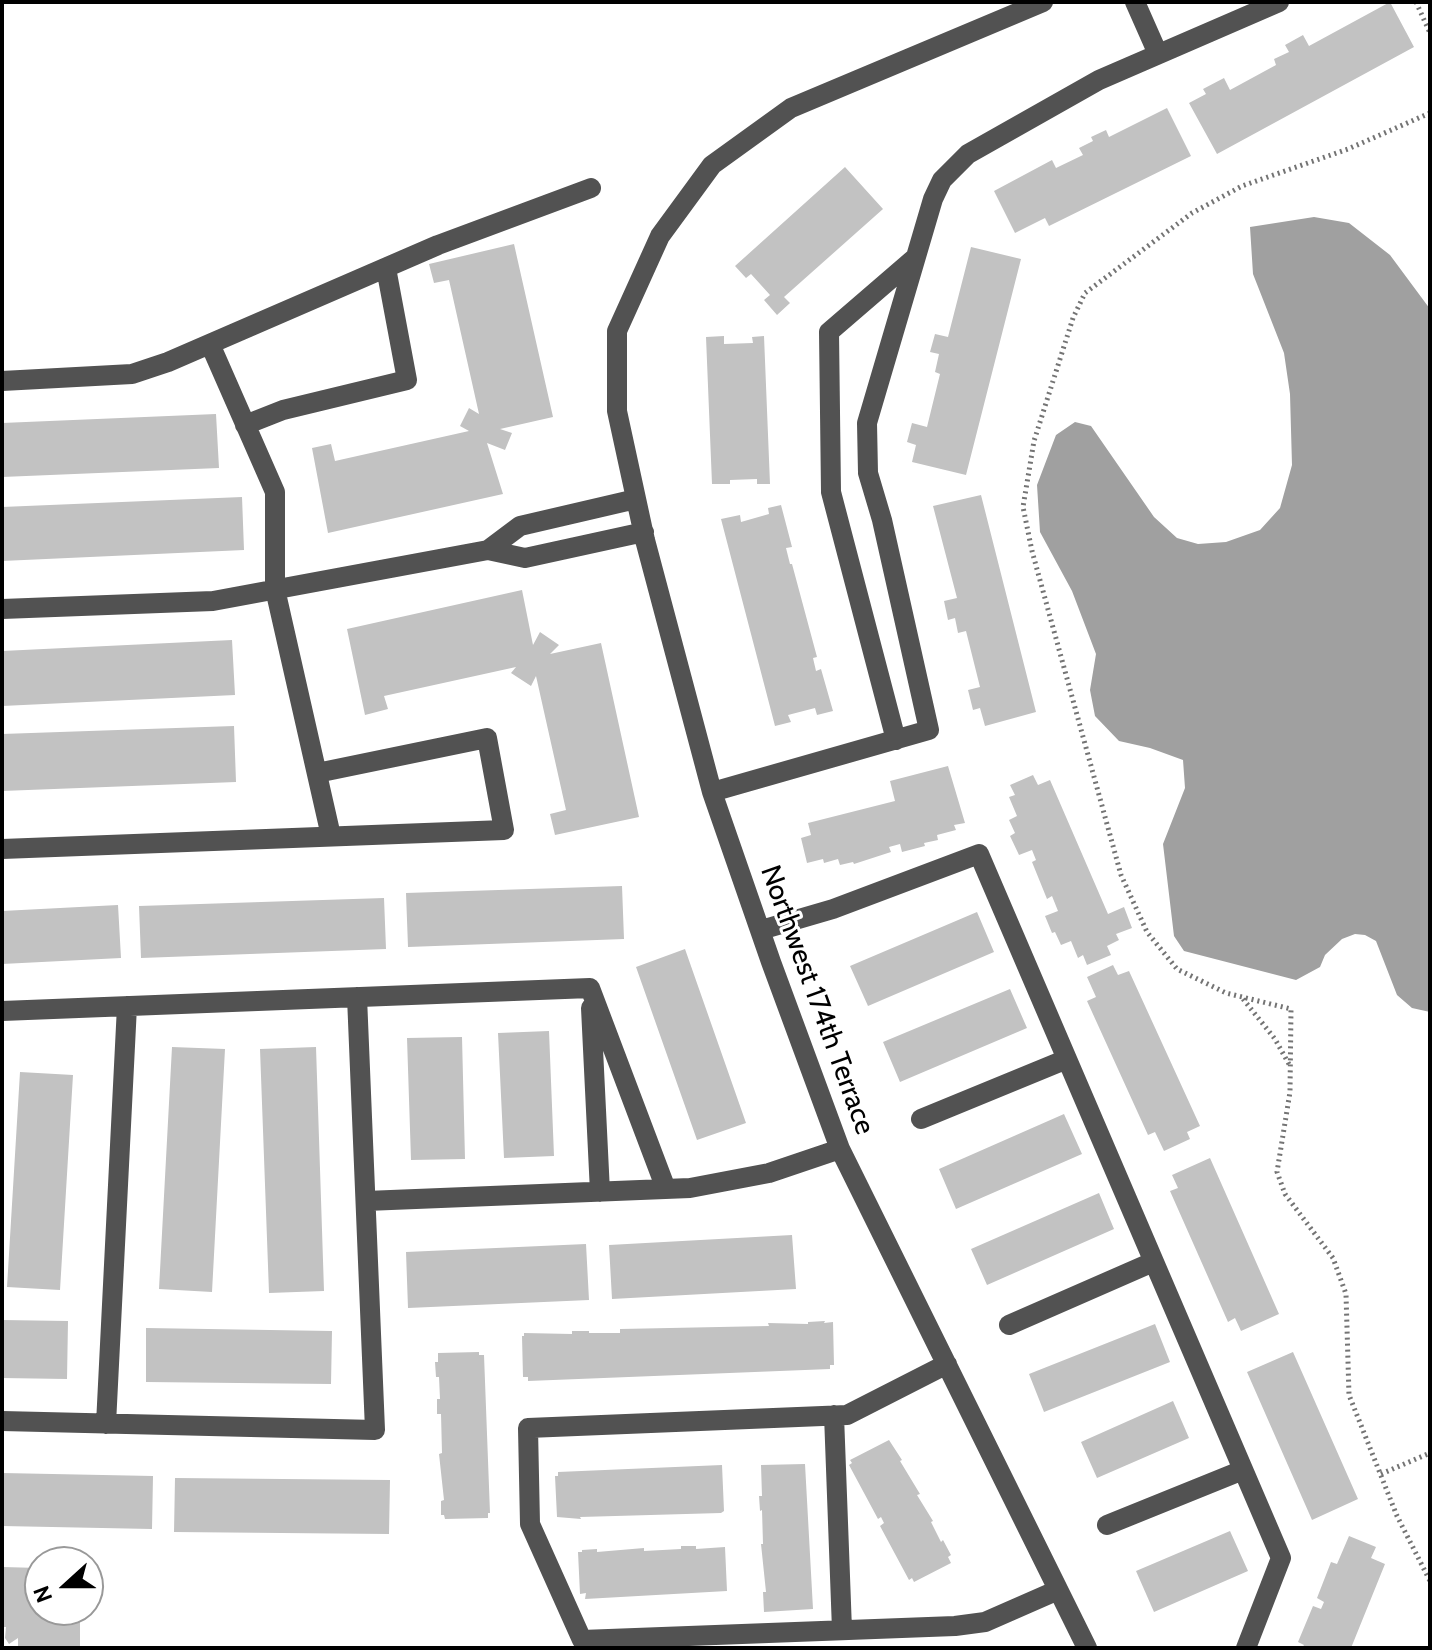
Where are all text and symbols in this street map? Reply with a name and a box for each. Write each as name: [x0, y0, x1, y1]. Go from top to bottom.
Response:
street label: Northwest 174th Terrace: [753, 861, 881, 1139]
north arrow: [24, 1546, 104, 1626]
text: N: [28, 1582, 58, 1606]

